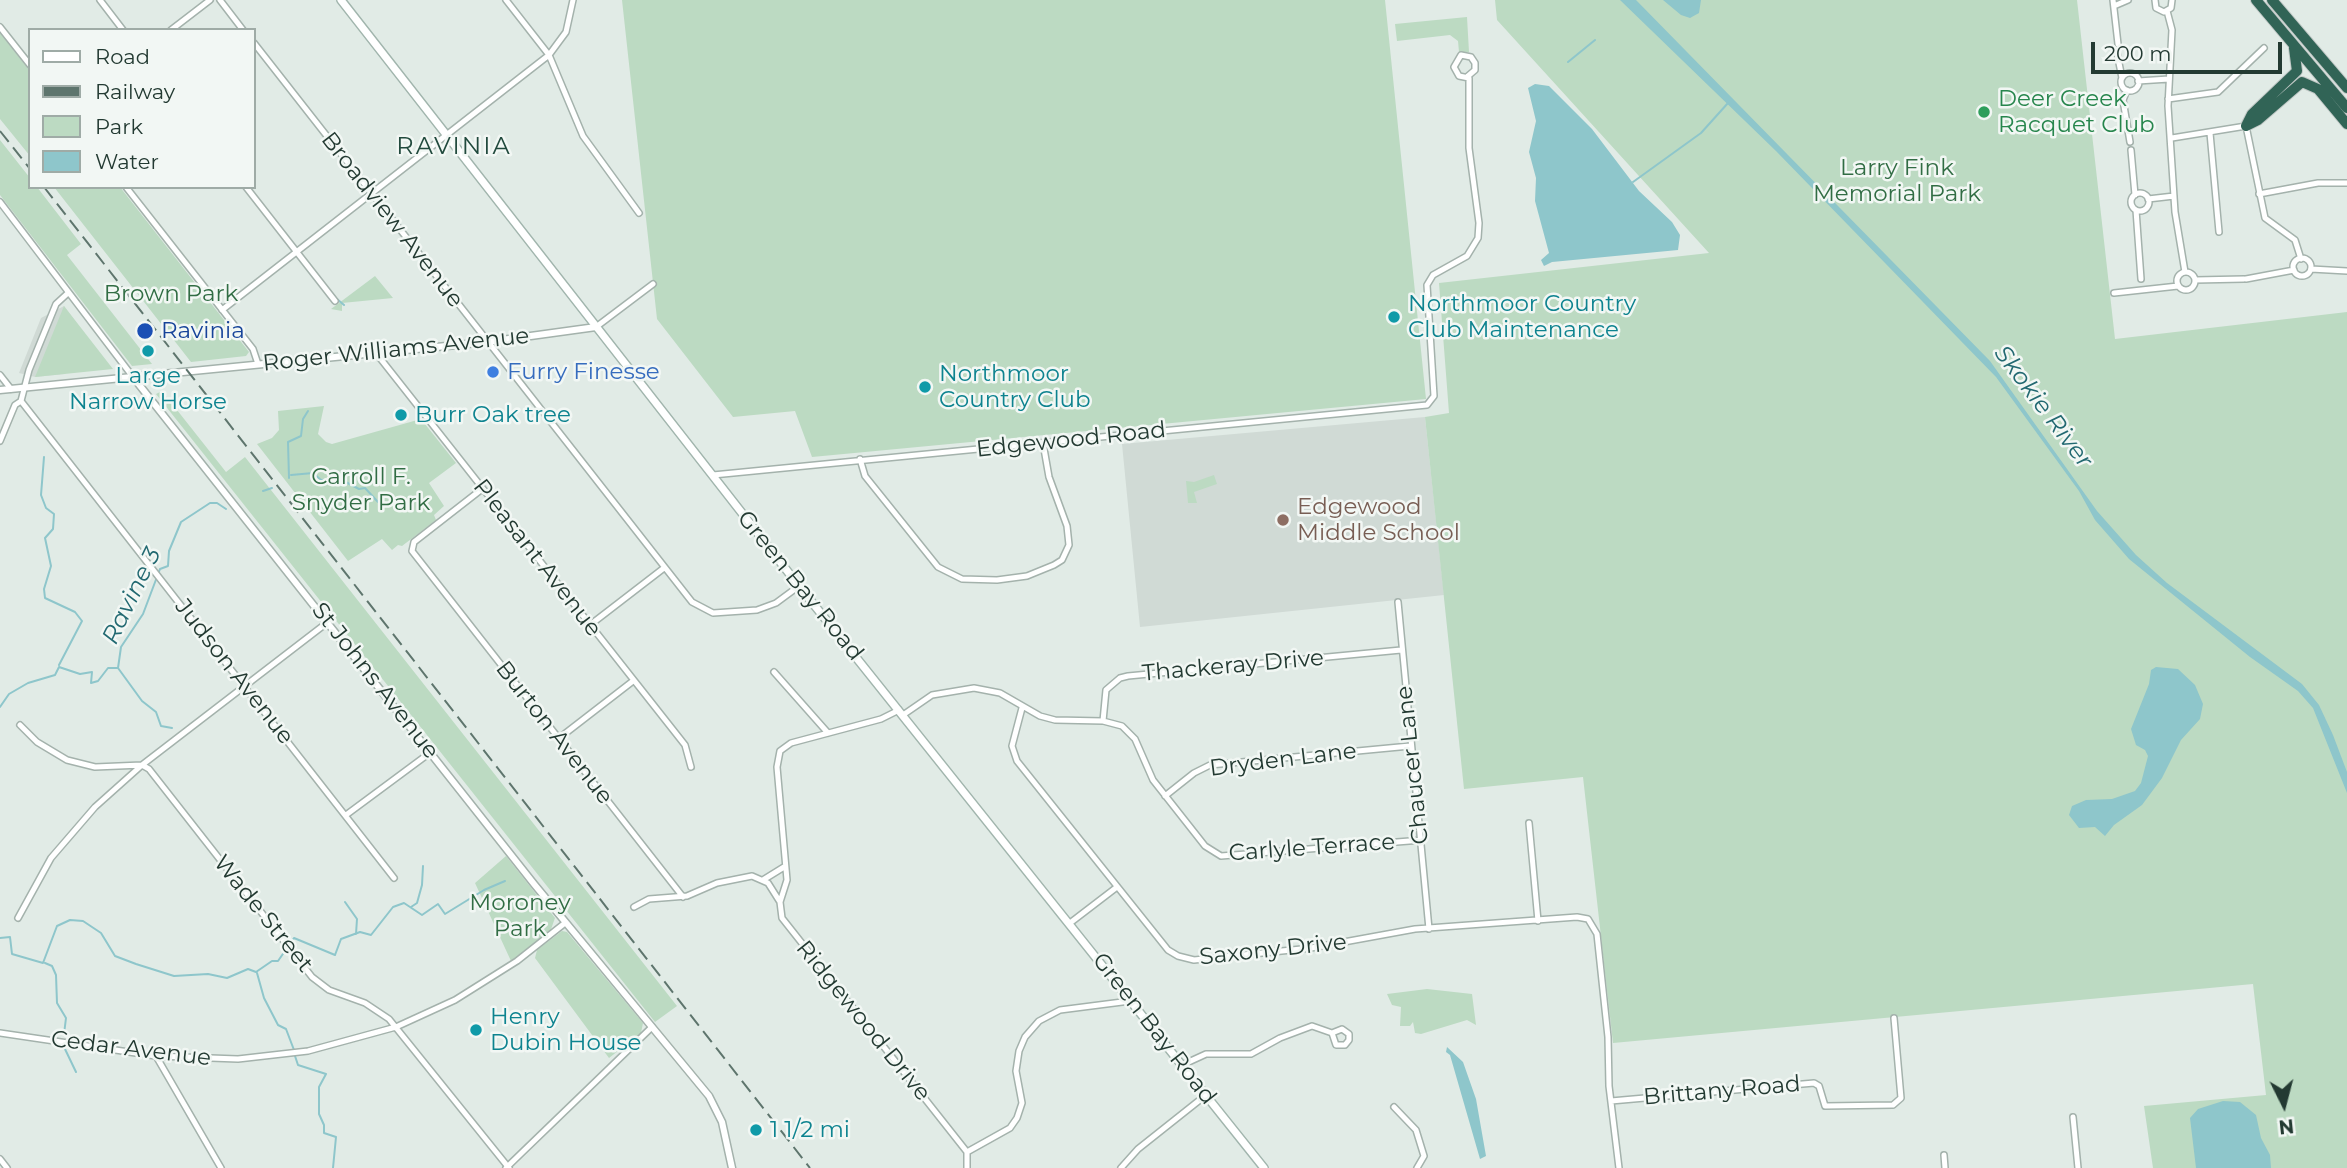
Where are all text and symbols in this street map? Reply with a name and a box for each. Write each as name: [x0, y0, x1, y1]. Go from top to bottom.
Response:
legend: [28, 28, 256, 189]
scale bar: [2095, 28, 2286, 72]
text: 200 m: [2104, 41, 2171, 66]
text: Road: [95, 44, 150, 69]
text: Railway: [95, 79, 175, 104]
place label: Deer Creek Racquet Club: [1998, 85, 2155, 139]
marker: Deer Creek Racquet Club: [1976, 104, 1992, 120]
text: Park: [95, 114, 143, 139]
street label: Broadview Avenue: [315, 127, 469, 313]
district label: RAVINIA: [397, 133, 511, 161]
text: Water: [95, 149, 159, 174]
park label: Larry Fink Memorial Park: [1813, 154, 1981, 208]
park label: Brown Park: [104, 280, 238, 308]
place label: Northmoor Country Club Maintenance: [1408, 290, 1636, 344]
marker: Northmoor Country Club Maintenance: [1386, 309, 1402, 325]
place label: Ravinia: [161, 317, 245, 345]
marker: Ravinia: [135, 321, 155, 341]
street label: Roger Williams Avenue: [261, 322, 531, 378]
water label: Skokie River: [1988, 340, 2098, 474]
marker: Large Narrow Horse: [140, 343, 156, 359]
place label: Furry Finesse: [507, 358, 660, 386]
place label: Northmoor Country Club: [939, 360, 1091, 414]
place label: Large Narrow Horse: [69, 362, 227, 416]
marker: Furry Finesse: [485, 364, 501, 380]
marker: Northmoor Country Club: [917, 379, 933, 395]
place label: Burr Oak tree: [415, 401, 571, 429]
marker: Burr Oak tree: [393, 407, 409, 423]
street label: Edgewood Road: [975, 416, 1167, 464]
park label: Carroll F. Snyder Park: [292, 463, 430, 517]
street label: Pleasant Avenue: [467, 474, 607, 642]
place label: Edgewood Middle School: [1297, 493, 1460, 547]
street label: Green Bay Road: [731, 505, 869, 667]
marker: Edgewood Middle School: [1275, 512, 1291, 528]
water label: Ravine 3: [96, 543, 168, 649]
street label: Judson Avenue: [169, 594, 299, 750]
street label: St Johns Avenue: [305, 597, 445, 765]
street label: Thackeray Drive: [1141, 644, 1325, 688]
street label: Burton Avenue: [490, 656, 618, 810]
street label: Chaucer Lane: [1391, 684, 1435, 846]
street label: Dryden Lane: [1208, 737, 1358, 783]
street label: Carlyle Terrace: [1228, 828, 1396, 868]
street label: Wade Street: [207, 850, 319, 978]
park label: Moroney Park: [469, 889, 571, 943]
street label: Saxony Drive: [1198, 929, 1348, 971]
street label: Ridgewood Drive: [790, 935, 936, 1107]
street label: Green Bay Road: [1086, 948, 1222, 1110]
place label: Henry Dubin House: [490, 1003, 642, 1057]
marker: Henry Dubin House: [468, 1022, 484, 1038]
street label: Cedar Avenue: [49, 1025, 213, 1073]
street label: Brittany Road: [1642, 1070, 1802, 1112]
north arrow: [2249, 1070, 2319, 1140]
text: N: [2277, 1114, 2295, 1139]
place label: 1 1/2 mi: [770, 1116, 850, 1144]
marker: 1 1/2 mi: [748, 1122, 764, 1138]

